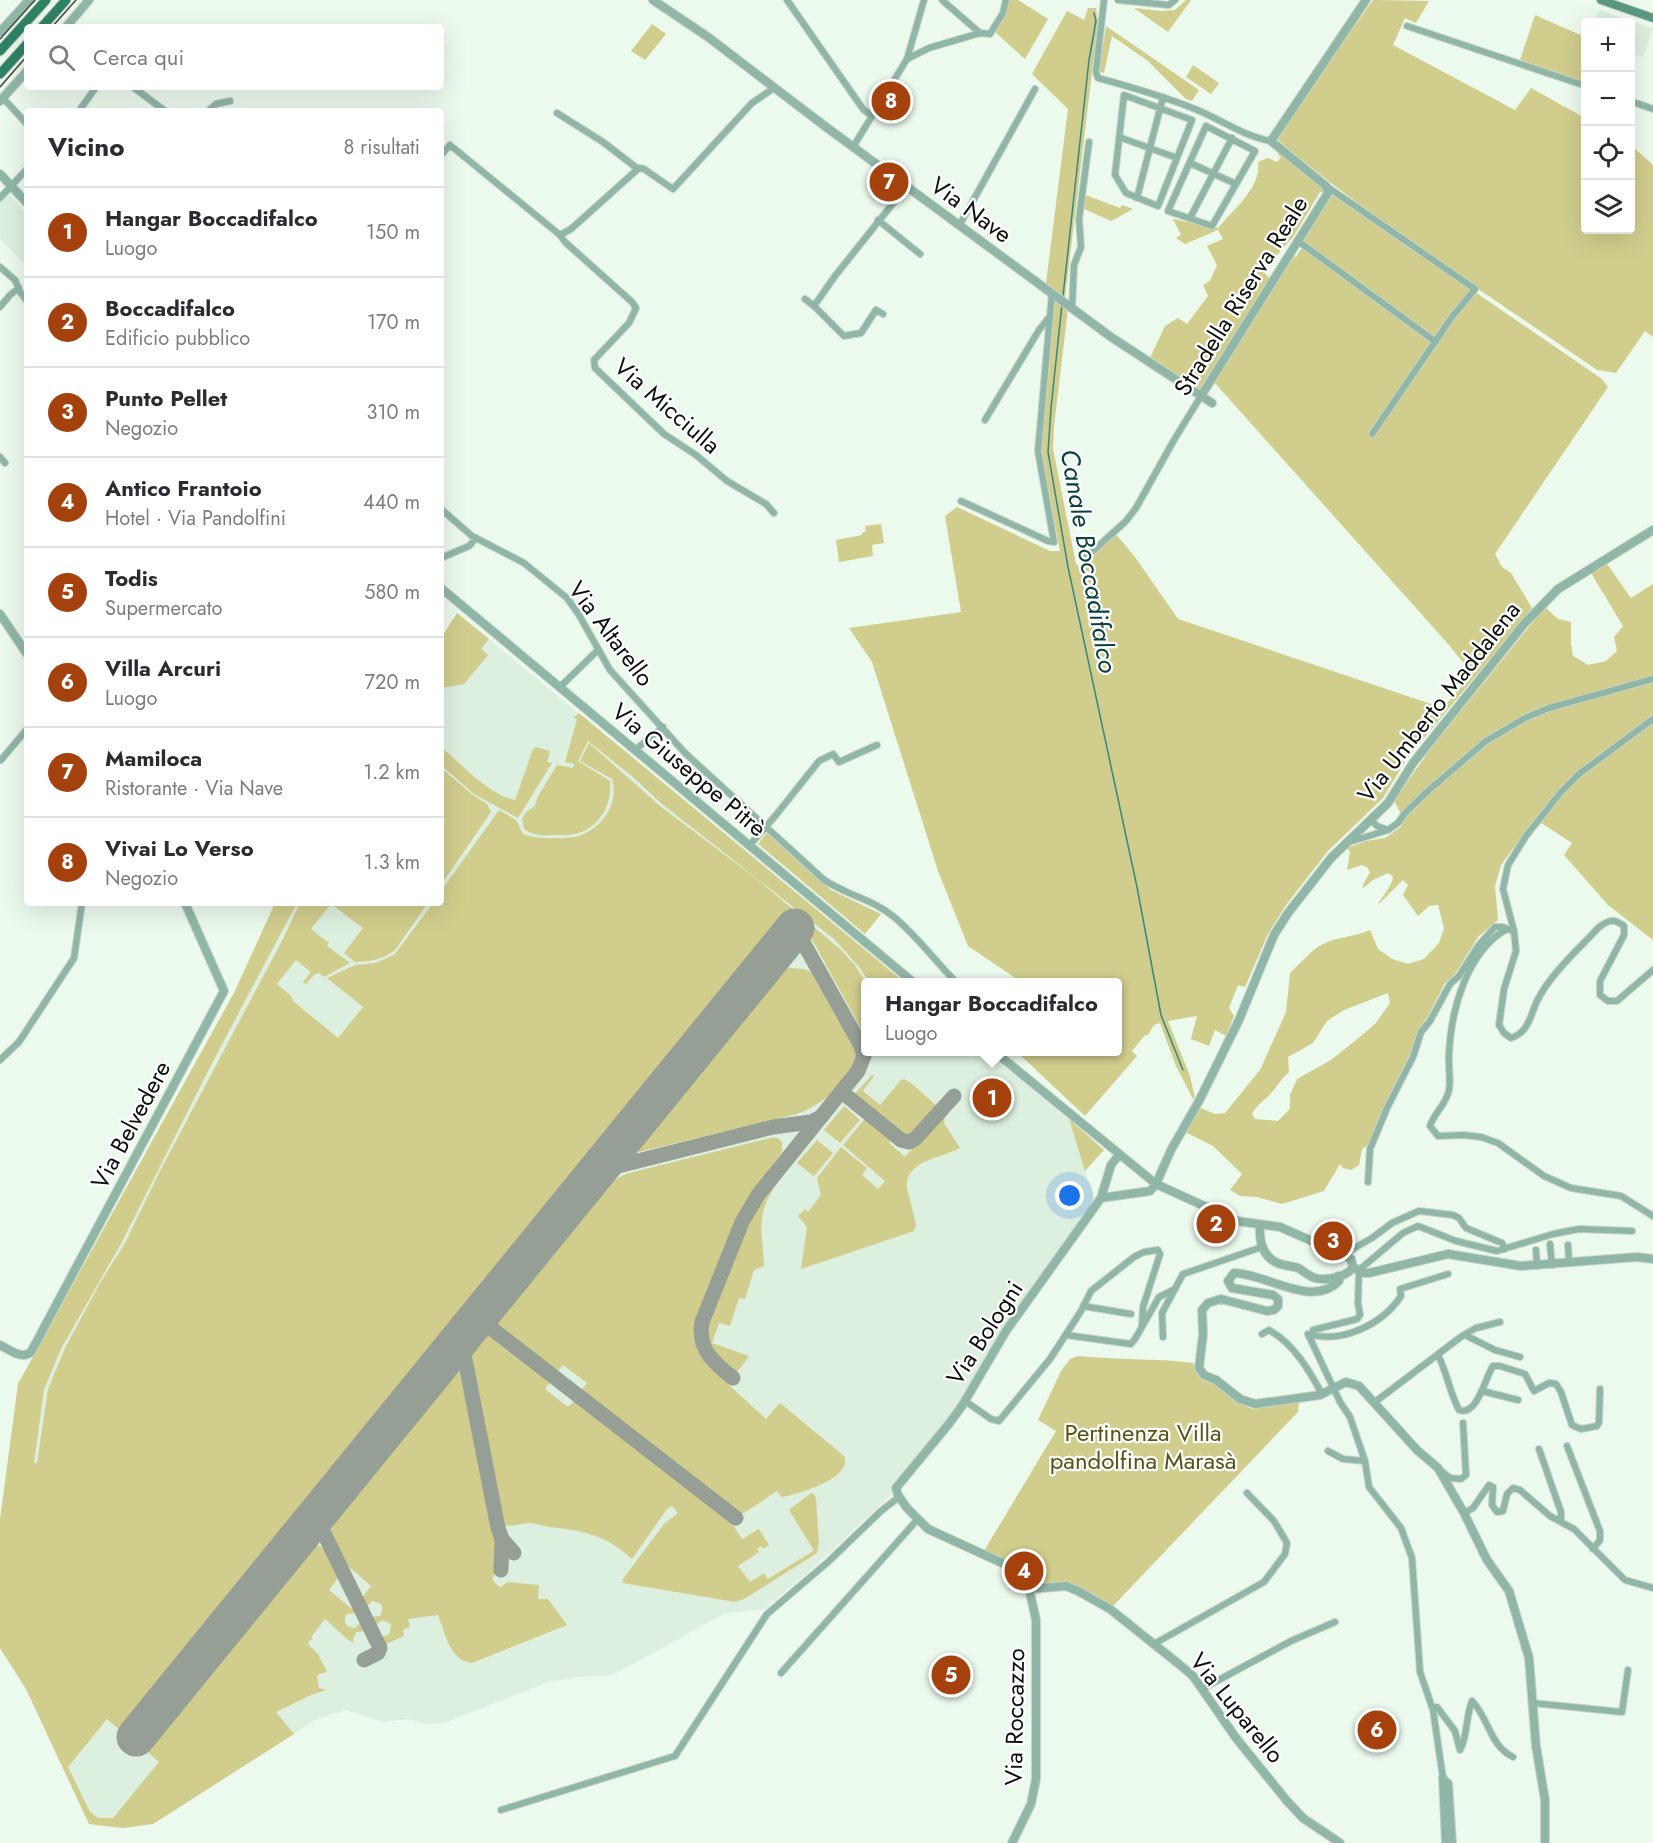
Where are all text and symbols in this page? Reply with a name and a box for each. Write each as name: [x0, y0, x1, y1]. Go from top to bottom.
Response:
map controls: [1581, 18, 1635, 234]
button: +: [1581, 18, 1635, 72]
search box: [24, 24, 444, 90]
icon: search: [45, 41, 78, 74]
text: Cerca qui: [93, 41, 184, 73]
button: −: [1581, 72, 1635, 126]
pin: 8: [872, 78, 910, 124]
button: locate: [1581, 126, 1635, 180]
text: Vicino: [48, 128, 125, 166]
text: 8 risultati: [343, 133, 420, 162]
pin: 7: [870, 160, 908, 204]
street label: Via Nave: [923, 168, 1019, 251]
button: layers: [1581, 180, 1635, 234]
street label: Stradella Riserva Reale: [1165, 189, 1316, 402]
text: Hangar Boccadifalco: [105, 202, 318, 234]
text: 1: [62, 218, 73, 247]
text: 150 m: [366, 218, 420, 247]
text: Luogo: [105, 234, 157, 263]
text: Boccadifalco: [105, 292, 235, 324]
text: 2: [61, 308, 74, 337]
text: 170 m: [367, 308, 420, 337]
text: Edificio pubblico: [105, 324, 250, 353]
street label: Via Micciulla: [606, 349, 728, 462]
text: Punto Pellet: [105, 382, 227, 414]
text: 3: [61, 398, 74, 427]
text: 310 m: [366, 398, 420, 427]
text: Negozio: [105, 414, 178, 443]
water label: Canale Boccadifalco: [1051, 446, 1127, 676]
text: Antico Frantoio: [105, 472, 262, 504]
text: 4: [61, 488, 74, 517]
text: 440 m: [363, 488, 420, 517]
text: Hotel · Via Pandolfini: [105, 504, 286, 533]
text: Todis: [105, 562, 158, 594]
street label: Via Altarello: [560, 574, 663, 694]
text: 5: [61, 578, 74, 607]
text: 580 m: [364, 578, 420, 607]
text: Supermercato: [105, 594, 222, 623]
street label: Via Umberto Maddalena: [1349, 594, 1528, 810]
text: Villa Arcuri: [105, 652, 221, 684]
text: 6: [61, 668, 74, 697]
text: 720 m: [365, 668, 420, 697]
text: Luogo: [105, 684, 157, 713]
street label: Via Giuseppe Pitrè: [604, 694, 774, 845]
text: Mamiloca: [105, 742, 202, 774]
text: 7: [61, 758, 74, 787]
text: 1.2 km: [363, 758, 420, 787]
text: Ristorante · Via Nave: [105, 774, 283, 803]
text: Vivai Lo Verso: [105, 832, 254, 864]
text: 8: [61, 848, 74, 877]
text: 1.3 km: [364, 848, 420, 877]
text: Negozio: [105, 864, 178, 893]
popup: [861, 978, 1122, 1056]
text: Hangar Boccadifalco: [885, 987, 1098, 1019]
text: Luogo: [885, 1019, 937, 1048]
street label: Via Belvedere: [82, 1054, 179, 1195]
pin: 1: [972, 1076, 1012, 1120]
your location: [1055, 1181, 1084, 1210]
pin: 2: [1196, 1202, 1236, 1246]
pin: 3: [1314, 1218, 1352, 1264]
street label: Via Bologni: [938, 1274, 1032, 1392]
park label: Pertinenza Villa pandolfina Marasà: [1050, 1415, 1236, 1478]
pin: 4: [1004, 1548, 1044, 1594]
street label: Via Luparello: [1182, 1645, 1293, 1771]
street label: Via Roccazzo: [996, 1648, 1033, 1786]
pin: 5: [932, 1652, 970, 1698]
pin: 6: [1358, 1708, 1396, 1752]

